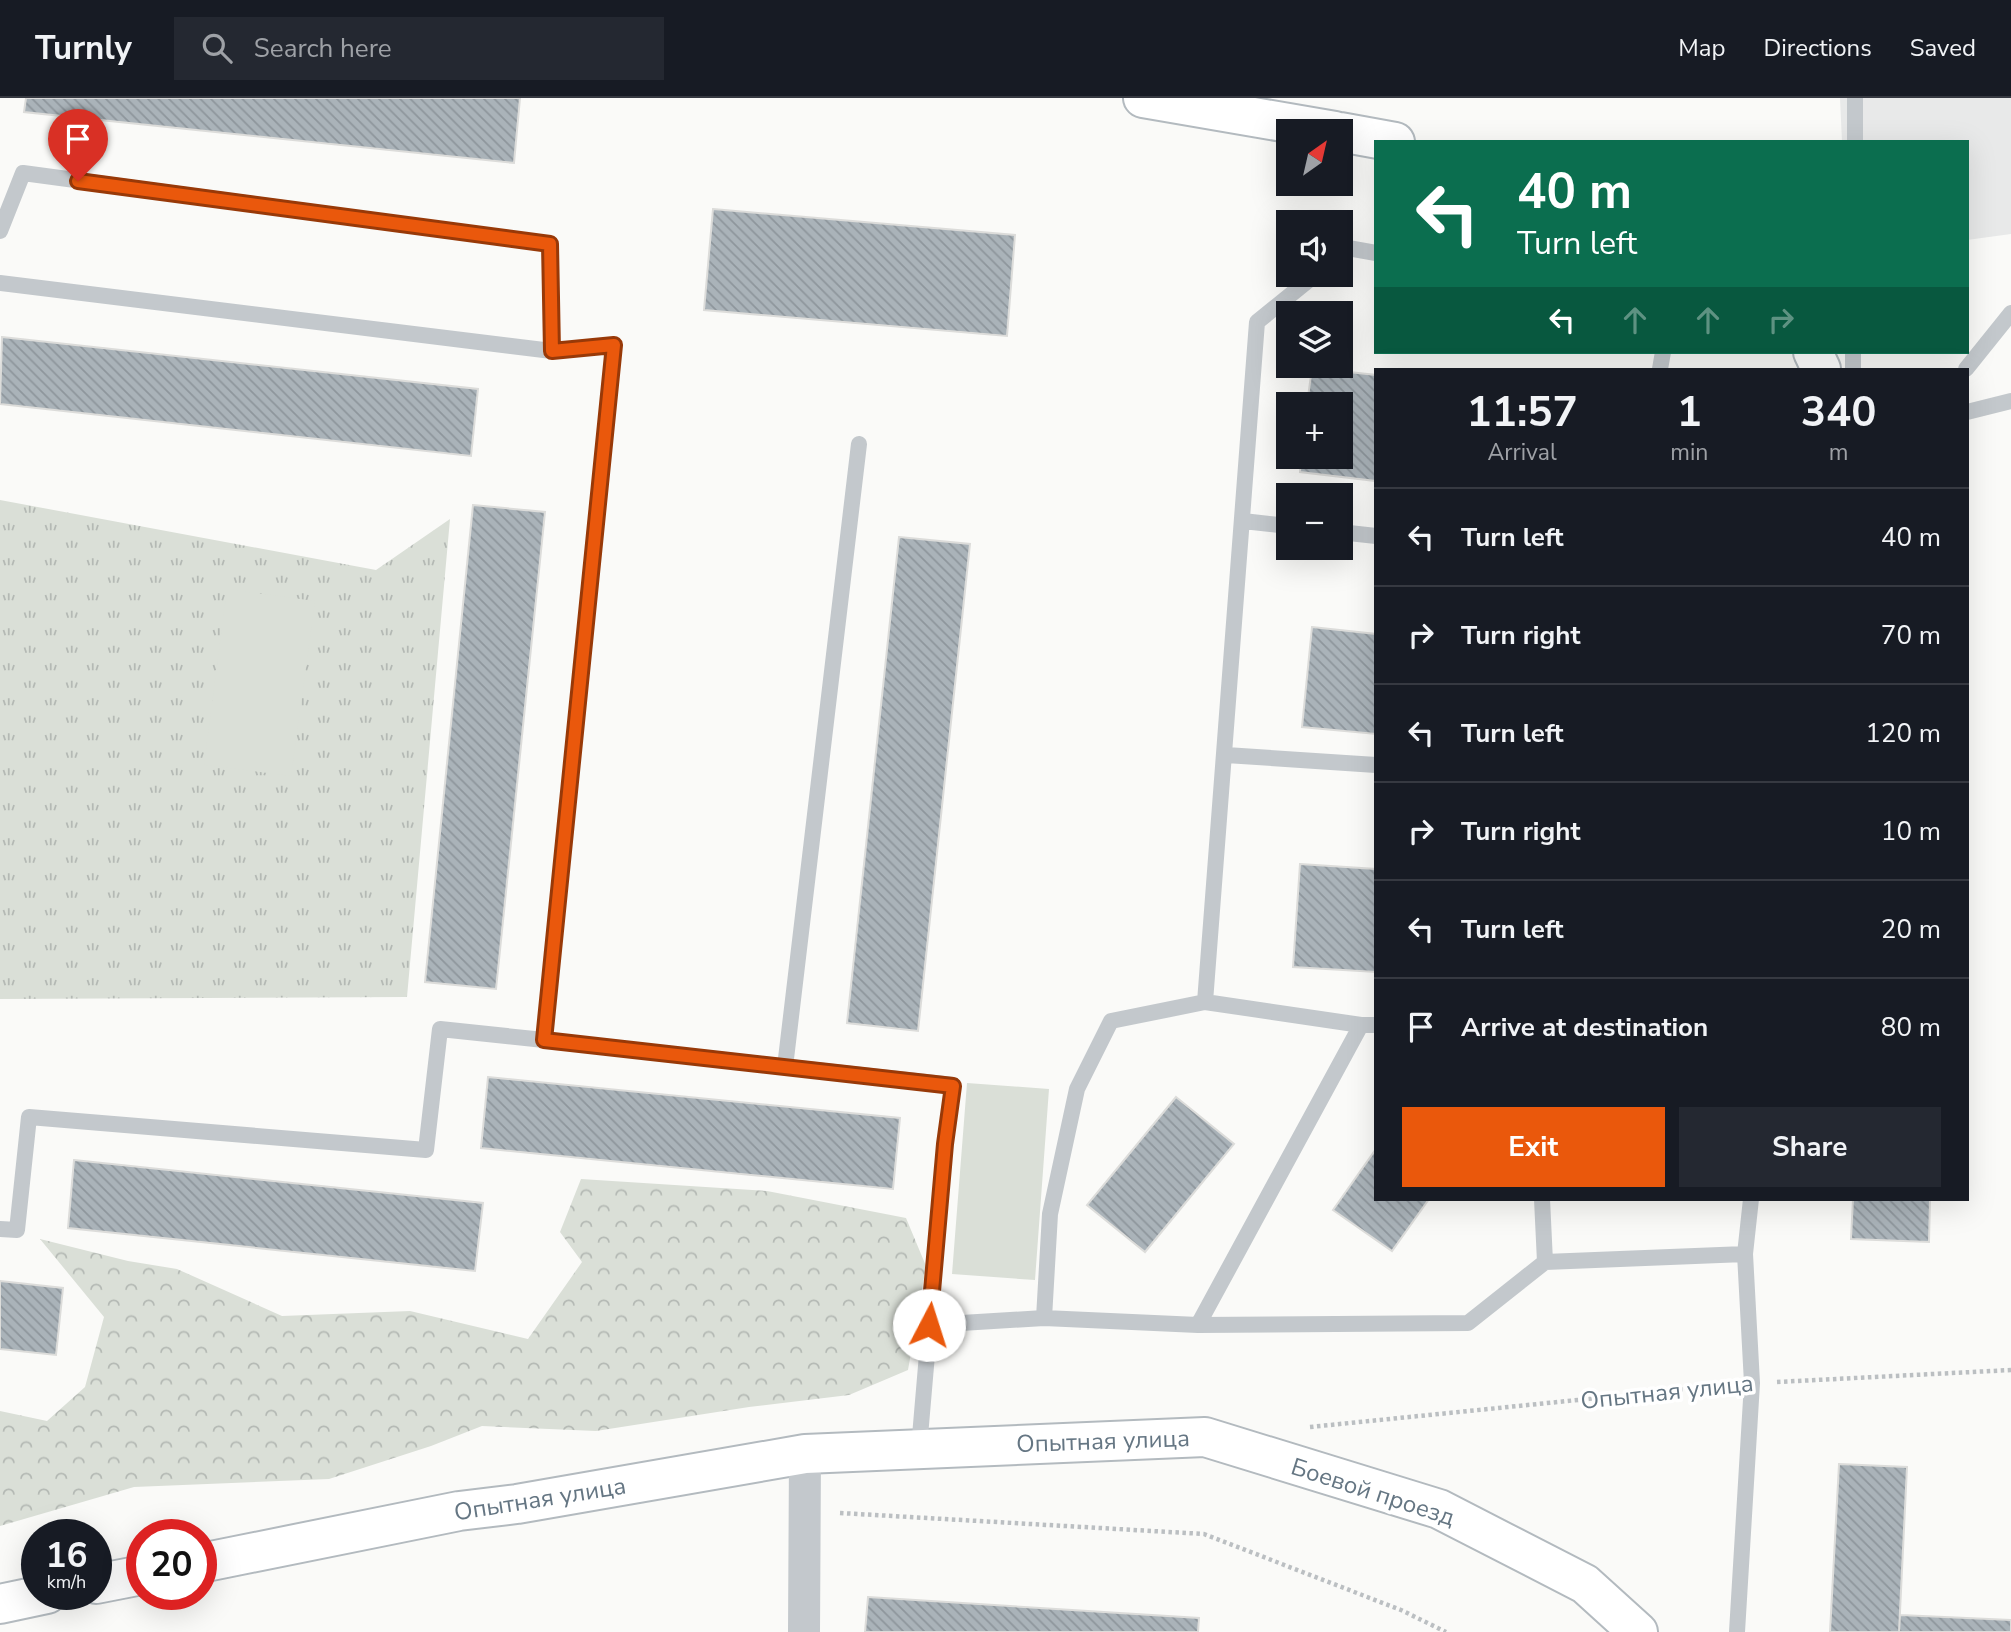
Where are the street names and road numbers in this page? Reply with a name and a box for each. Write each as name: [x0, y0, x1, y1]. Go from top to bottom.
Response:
street label: Опытная улица: [1579, 1367, 1755, 1417]
street label: Опытная улица: [1016, 1422, 1190, 1460]
street label: Боевой проезд: [1287, 1450, 1459, 1534]
street label: Опытная улица: [452, 1470, 628, 1528]

